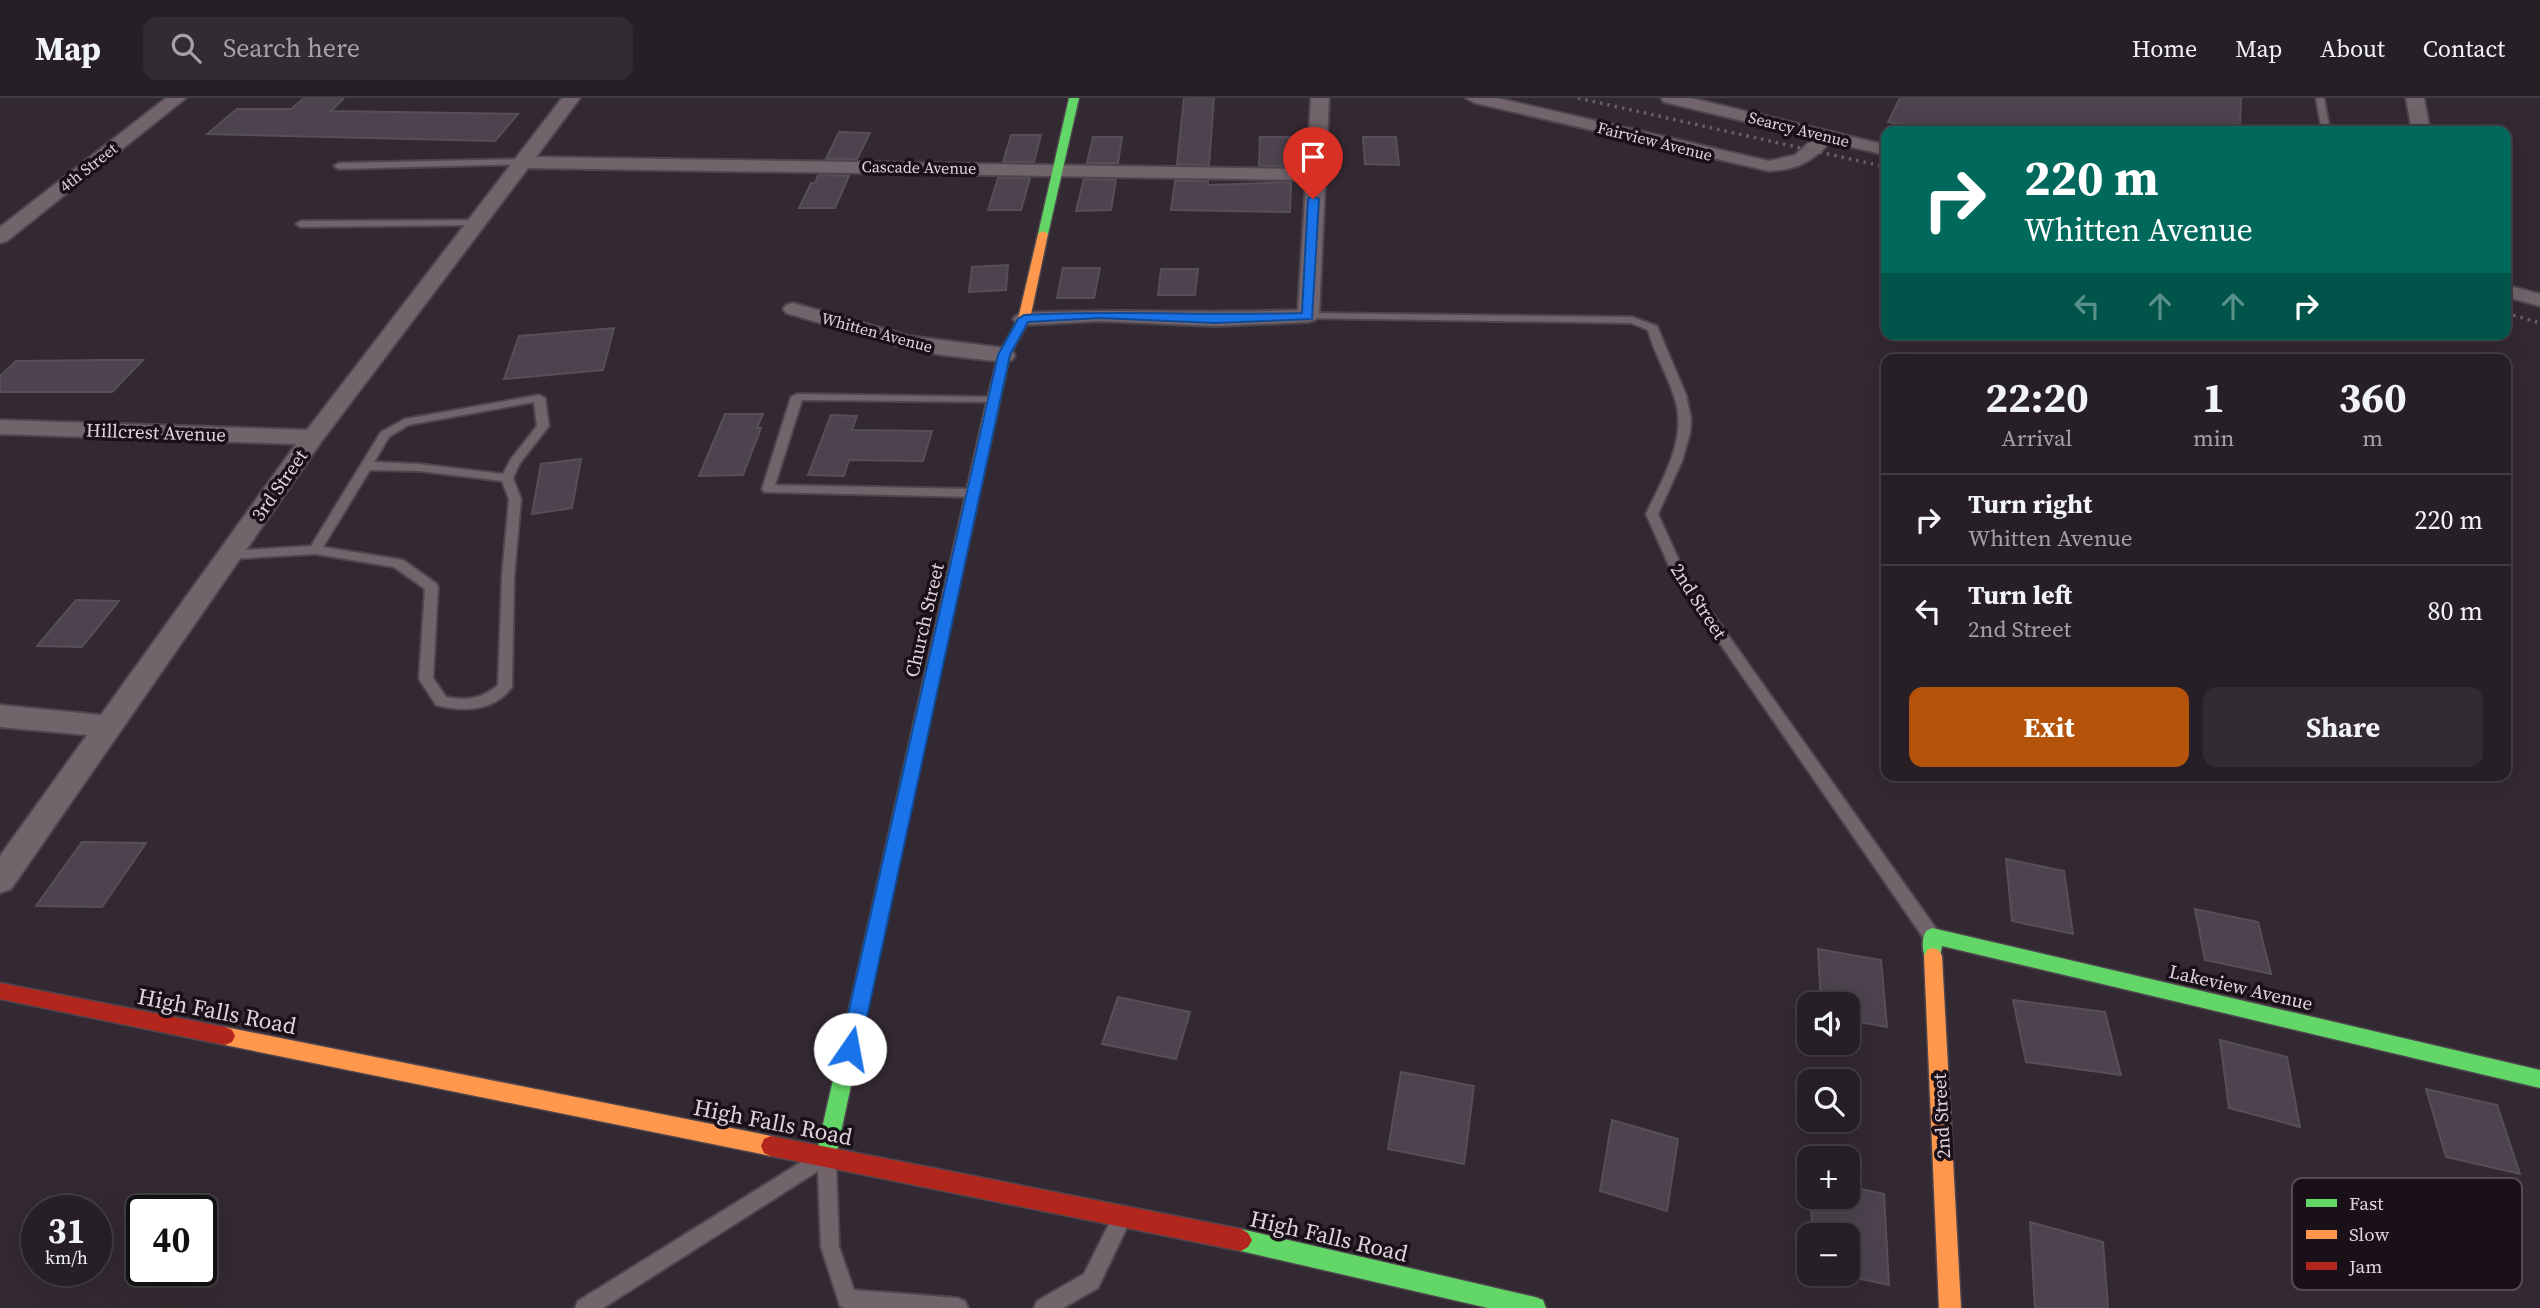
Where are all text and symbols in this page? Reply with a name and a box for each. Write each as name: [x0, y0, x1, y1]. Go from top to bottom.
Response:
search box: [143, 17, 633, 80]
text: Map: [35, 26, 101, 71]
icon: search: [167, 29, 205, 67]
text: Search here: [223, 30, 360, 66]
text: Home: [2132, 32, 2197, 65]
text: Map: [2235, 32, 2282, 65]
text: About: [2320, 32, 2385, 65]
text: Contact: [2423, 32, 2505, 65]
street label: Searcy Avenue: [1746, 106, 1852, 152]
street label: Fairview Avenue: [1595, 116, 1715, 166]
pin: [1283, 127, 1343, 199]
street label: 4th Street: [54, 137, 122, 197]
icon: arrive: [1294, 138, 1332, 176]
text: 220 m: [2024, 144, 2159, 211]
icon: right: [1909, 154, 2000, 245]
street label: Cascade Avenue: [862, 155, 976, 179]
text: Whitten Avenue: [2024, 208, 2253, 252]
icon: left: [2068, 287, 2106, 325]
icon: ahead: [2141, 287, 2179, 325]
icon: ahead: [2214, 287, 2252, 325]
icon: right: [2287, 287, 2325, 325]
street label: Whitten Avenue: [819, 307, 935, 357]
text: 22:20: [1985, 368, 2089, 426]
text: 1: [2202, 368, 2225, 426]
text: 360: [2339, 368, 2407, 426]
street label: Hillcrest Avenue: [86, 417, 226, 447]
text: Arrival: [2001, 422, 2072, 454]
text: min: [2193, 422, 2234, 454]
text: m: [2362, 422, 2383, 454]
street label: 3rd Street: [245, 443, 314, 526]
text: Turn right: [1968, 486, 2092, 522]
icon: right: [1909, 501, 1947, 539]
text: 220 m: [2415, 502, 2483, 538]
text: Whitten Avenue: [1968, 522, 2133, 554]
street label: 2nd Street: [1665, 558, 1734, 645]
street label: Church Street: [898, 560, 950, 680]
text: Turn left: [1968, 577, 2072, 613]
icon: left: [1909, 592, 1947, 630]
text: 80 m: [2428, 593, 2483, 629]
text: 2nd Street: [1968, 613, 2071, 645]
button: Exit: [1909, 687, 2189, 767]
button: Share: [2203, 687, 2483, 767]
street label: Lakeview Avenue: [2167, 958, 2315, 1016]
street label: High Falls Road: [135, 980, 299, 1042]
map controls: [1797, 992, 1860, 1286]
button: sound: [1797, 992, 1860, 1055]
position arrow: [813, 1012, 887, 1086]
button: search: [1797, 1069, 1860, 1132]
street label: 2nd Street: [1926, 1072, 1956, 1159]
street label: High Falls Road: [691, 1091, 855, 1153]
button: +: [1797, 1146, 1860, 1209]
legend: [2292, 1178, 2522, 1290]
text: Fast: [2349, 1190, 2384, 1216]
speed limit sign: 40: [126, 1195, 217, 1286]
street label: High Falls Road: [1247, 1202, 1411, 1270]
text: 31: [48, 1207, 85, 1255]
text: Slow: [2349, 1221, 2390, 1247]
button: −: [1797, 1223, 1860, 1286]
text: km/h: [45, 1245, 88, 1270]
text: Jam: [2348, 1253, 2382, 1279]

